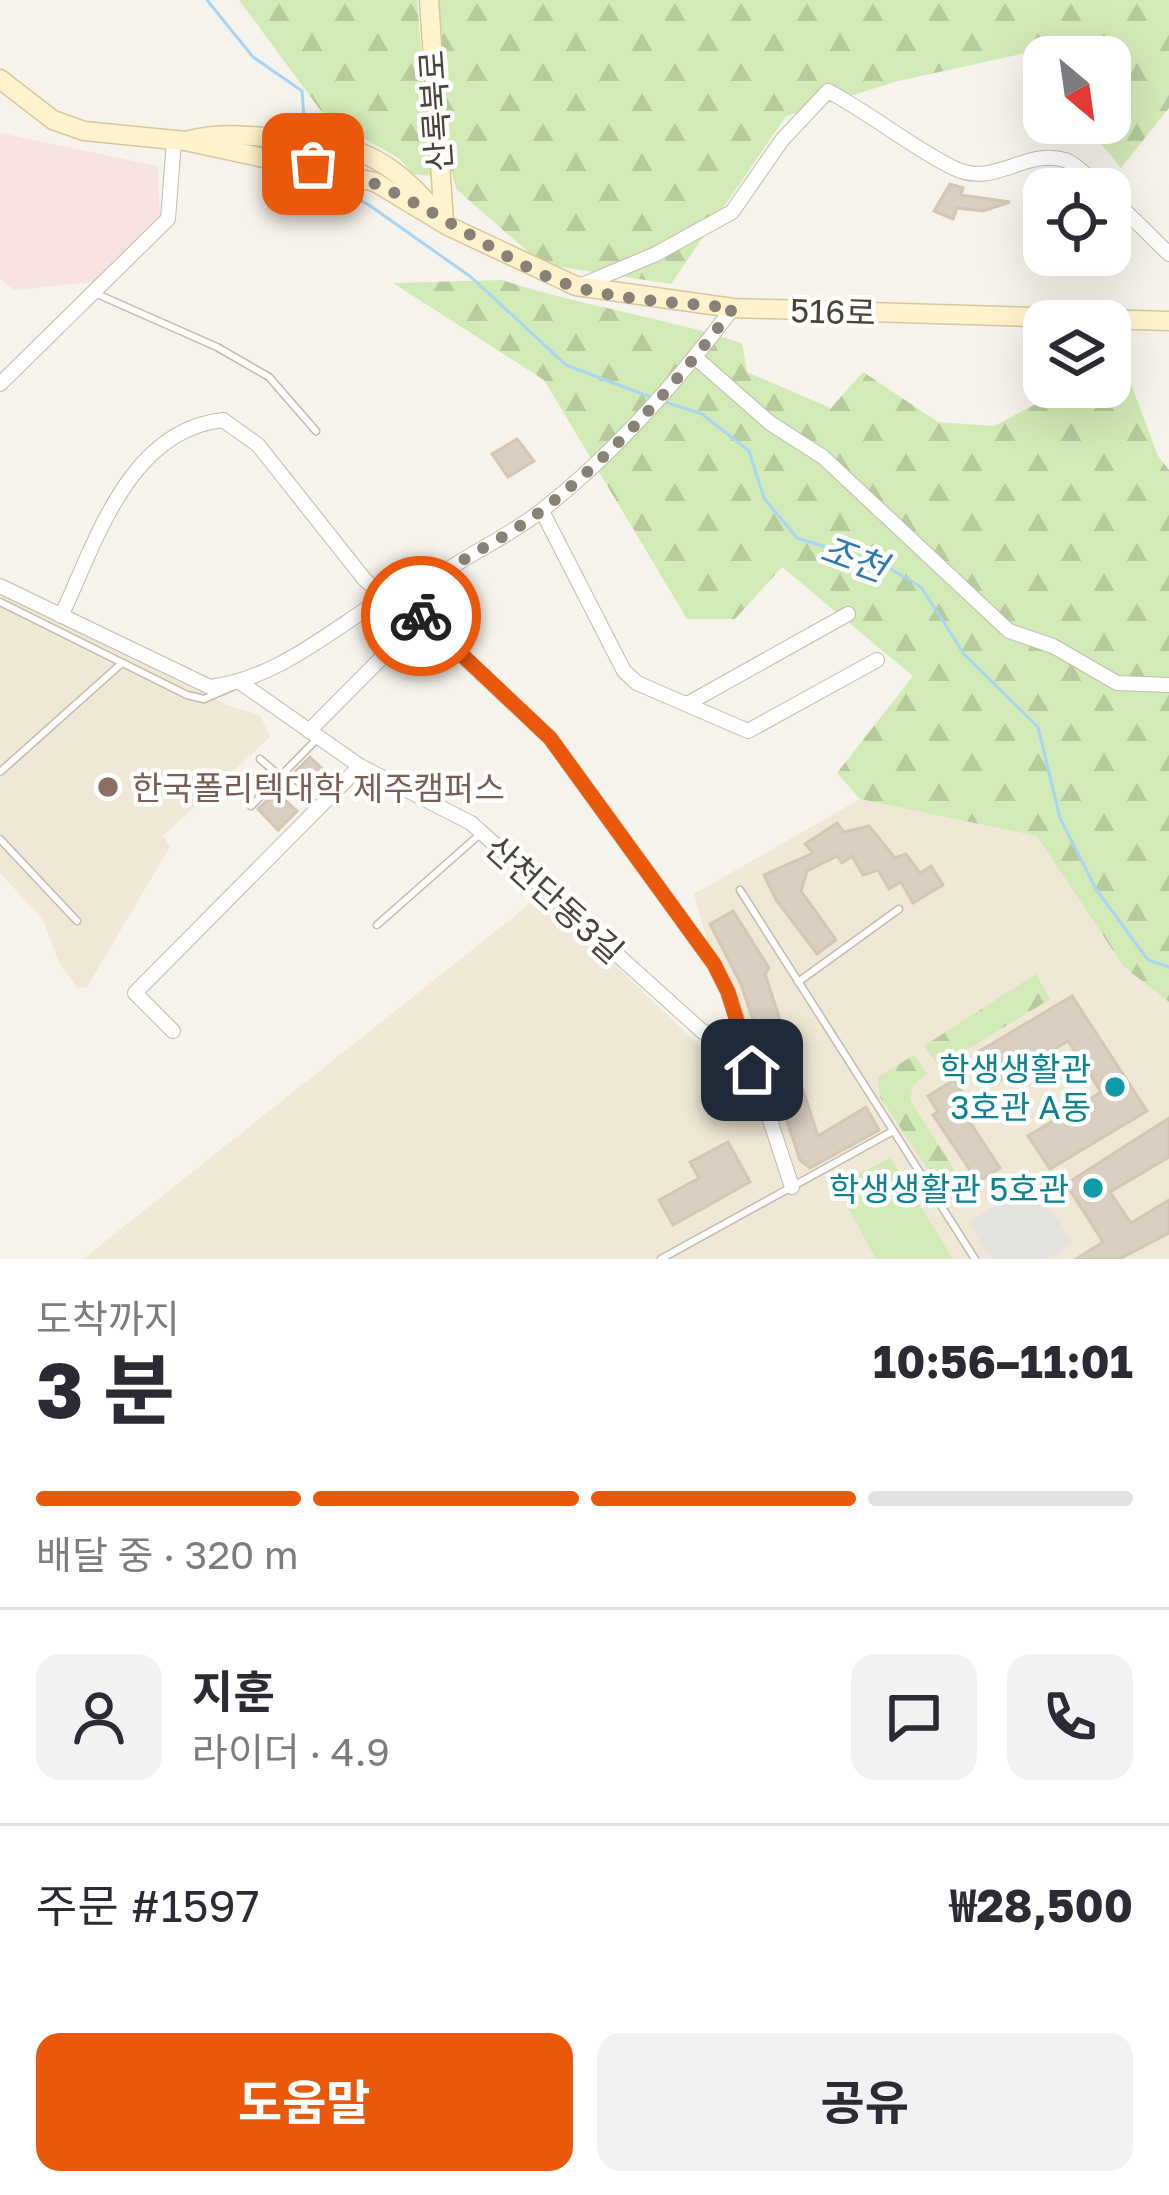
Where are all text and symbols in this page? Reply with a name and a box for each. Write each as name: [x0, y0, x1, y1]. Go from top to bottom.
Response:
north arrow: [1023, 36, 1131, 144]
map controls: [1023, 36, 1131, 408]
street label: 산록북로: [411, 49, 459, 173]
pin: [262, 113, 364, 215]
icon: bag: [280, 131, 346, 197]
button: locate: [1023, 168, 1131, 276]
street label: 516로: [790, 290, 876, 332]
button: layers: [1023, 300, 1131, 408]
water label: 조천: [816, 526, 896, 591]
courier: [361, 556, 481, 676]
icon: bike: [388, 583, 454, 649]
place label: 한국폴리텍대학 제주캠퍼스: [132, 768, 505, 807]
marker: 한국폴리텍대학 제주캠퍼스: [95, 774, 121, 800]
street label: 산천단동3길: [478, 827, 632, 971]
pin: [701, 1019, 803, 1121]
icon: home: [719, 1037, 785, 1103]
place label: 학생생활관 3호관 A동: [939, 1049, 1091, 1126]
marker: 학생생활관 3호관 A동: [1102, 1074, 1128, 1100]
place label: 학생생활관 5호관: [829, 1169, 1069, 1208]
marker: 학생생활관 5호관: [1080, 1175, 1106, 1201]
text: 도착까지: [36, 1295, 180, 1342]
text: 10:56–11:01: [873, 1334, 1133, 1388]
text: 3 분: [36, 1342, 175, 1435]
text: 배달 중 · 320 m: [36, 1531, 298, 1578]
button: person: [36, 1654, 162, 1780]
button: chat: [851, 1654, 977, 1780]
button: phone: [1007, 1654, 1133, 1780]
text: 지훈: [192, 1664, 275, 1718]
text: 라이더 · 4.9: [192, 1728, 390, 1775]
text: 주문 #1597: [36, 1878, 260, 1932]
text: ₩28,500: [950, 1878, 1133, 1932]
button: 도움말: [36, 2033, 573, 2171]
button: 공유: [597, 2033, 1133, 2171]

